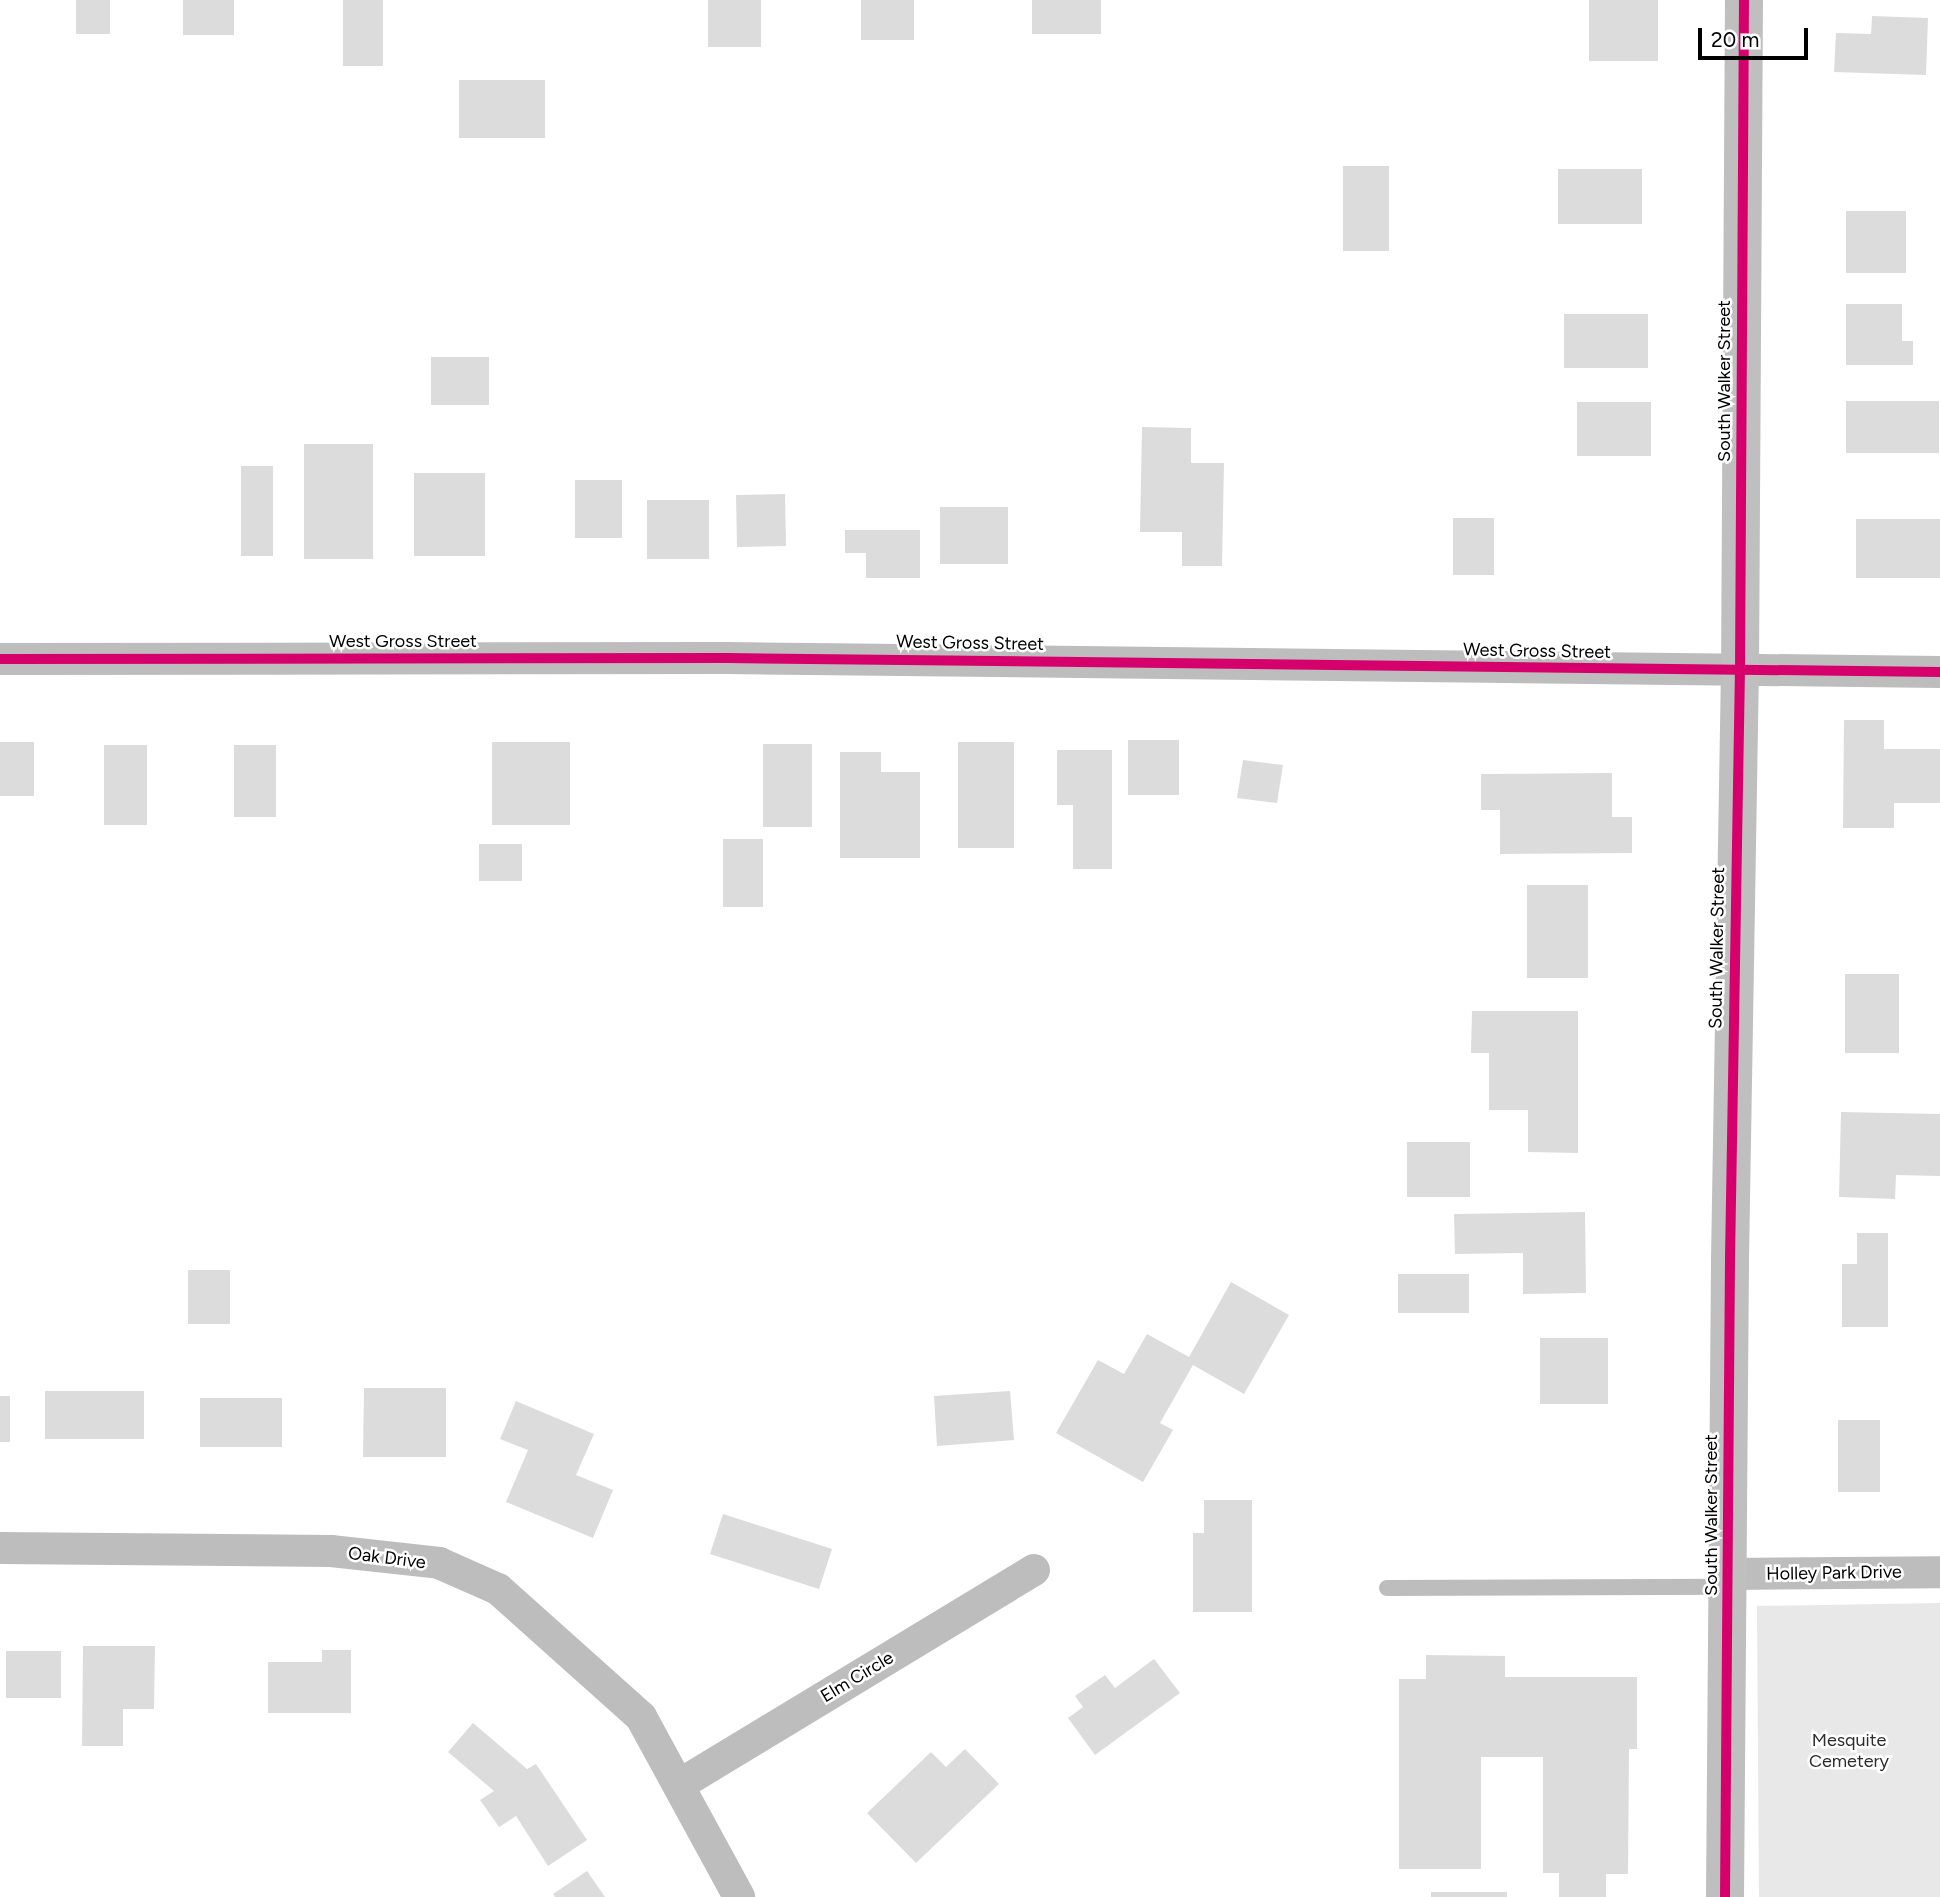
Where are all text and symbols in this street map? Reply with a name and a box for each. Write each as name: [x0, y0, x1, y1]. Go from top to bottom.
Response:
scale bar: [1702, 14, 1812, 58]
text: 20 m: [1711, 27, 1759, 52]
street label: South Walker Street: [1713, 300, 1735, 462]
street label: West Gross Street: [329, 630, 477, 652]
street label: West Gross Street: [896, 631, 1044, 655]
street label: West Gross Street: [1463, 639, 1611, 663]
street label: South Walker Street: [1705, 867, 1729, 1029]
street label: South Walker Street: [1700, 1434, 1722, 1596]
street label: Oak Drive: [347, 1543, 427, 1573]
street label: Holley Park Drive: [1766, 1561, 1902, 1585]
street label: Elm Circle: [817, 1647, 897, 1707]
park label: Mesquite Cemetery: [1809, 1730, 1889, 1772]

